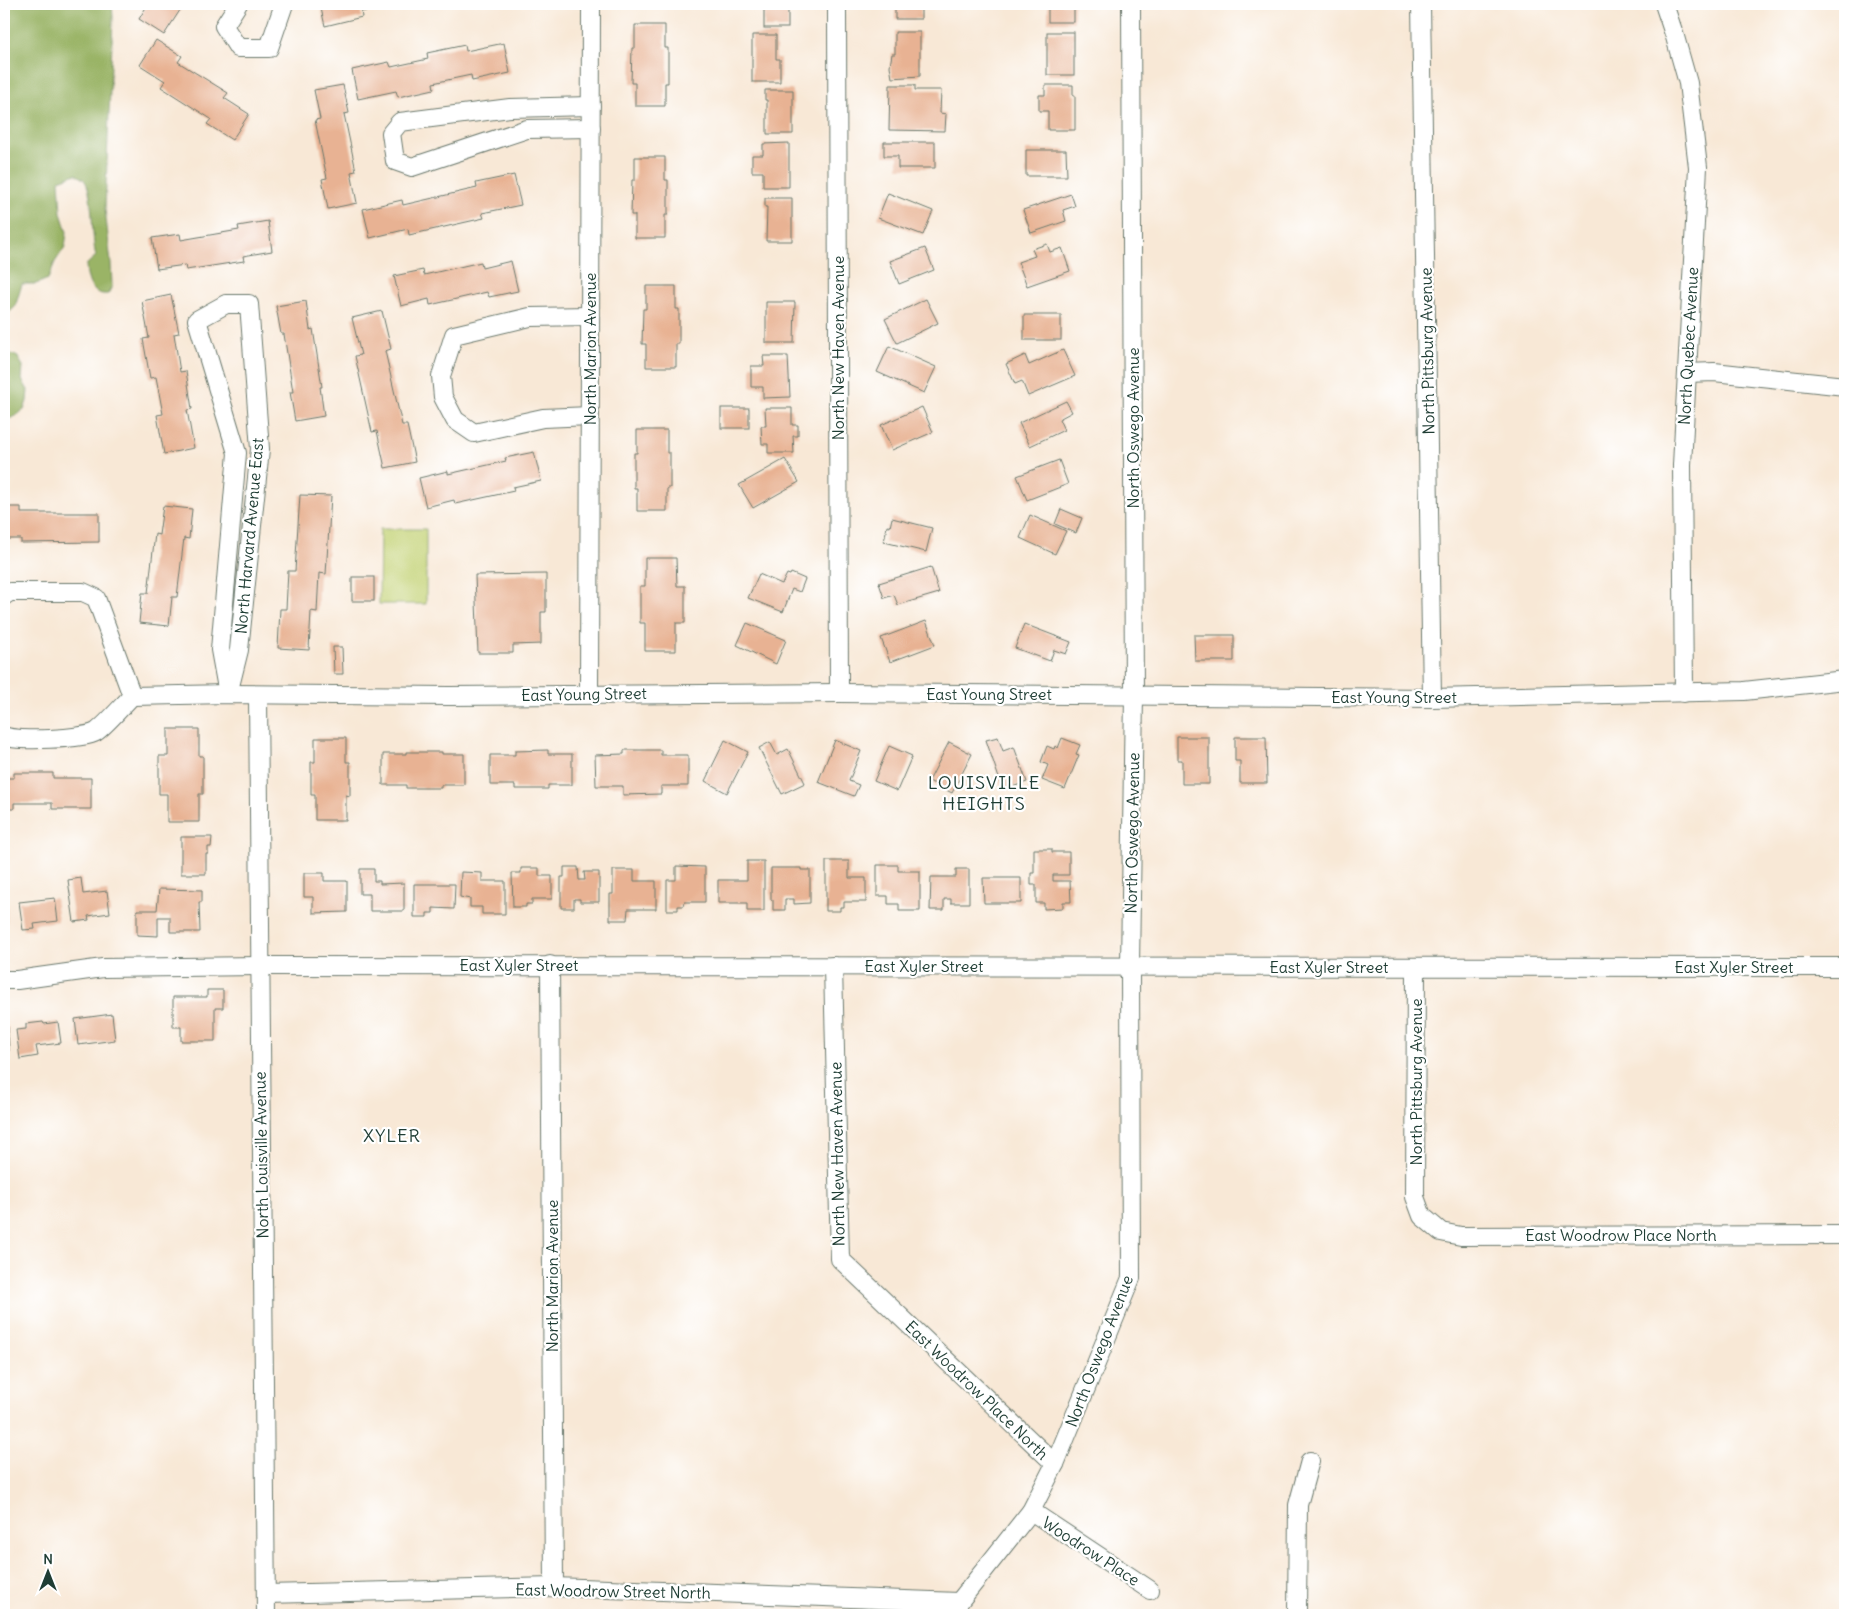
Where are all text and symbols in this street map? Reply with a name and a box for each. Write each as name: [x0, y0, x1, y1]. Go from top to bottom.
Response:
street label: North New Haven Avenue: [828, 256, 848, 440]
street label: North Pittsburg Avenue: [1416, 267, 1438, 435]
street label: North Quebec Avenue: [1674, 267, 1702, 425]
street label: North Marion Avenue: [580, 273, 600, 425]
street label: North Oswego Avenue: [1123, 347, 1143, 509]
street label: North Harvard Avenue East: [230, 436, 268, 635]
street label: East Young Street: [521, 683, 648, 705]
street label: East Young Street: [926, 684, 1052, 704]
street label: East Young Street: [1331, 687, 1457, 707]
street label: North Oswego Avenue: [1121, 752, 1143, 914]
district label: LOUISVILLE HEIGHTS: [928, 771, 1040, 815]
street label: East Xyler Street: [460, 955, 579, 975]
street label: East Xyler Street: [865, 956, 984, 976]
street label: East Xyler Street: [1270, 957, 1389, 977]
street label: East Xyler Street: [1675, 957, 1794, 977]
street label: North Pittsburg Avenue: [1406, 998, 1426, 1166]
street label: North New Haven Avenue: [825, 1062, 849, 1246]
street label: North Louisville Avenue: [250, 1071, 272, 1239]
district label: XYLER: [363, 1124, 421, 1147]
street label: North Marion Avenue: [542, 1200, 562, 1352]
street label: East Woodrow Place North: [1525, 1225, 1717, 1245]
street label: North Oswego Avenue: [1061, 1272, 1137, 1430]
street label: East Woodrow Place North: [901, 1316, 1053, 1464]
street label: Woodrow Place: [1039, 1512, 1143, 1590]
north arrow: [22, 1546, 72, 1596]
text: N: [43, 1550, 53, 1568]
street label: East Woodrow Street North: [515, 1579, 711, 1603]

